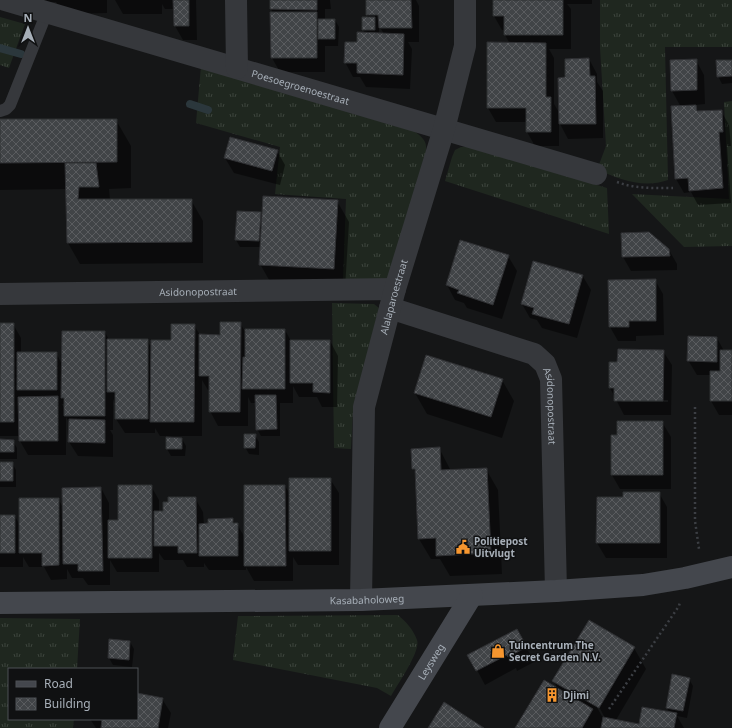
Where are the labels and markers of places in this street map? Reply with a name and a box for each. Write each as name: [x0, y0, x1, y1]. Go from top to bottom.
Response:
place label: Politiepost Uitvlugt: [474, 534, 528, 560]
public building icon: Politiepost Uitvlugt: [455, 539, 471, 555]
place label: Tuincentrum The Secret Garden N.V.: [509, 638, 601, 664]
shop icon: Tuincentrum The Secret Garden N.V.: [490, 643, 506, 659]
building icon: Djimi: [544, 687, 560, 703]
place label: Djimi: [563, 688, 589, 702]

